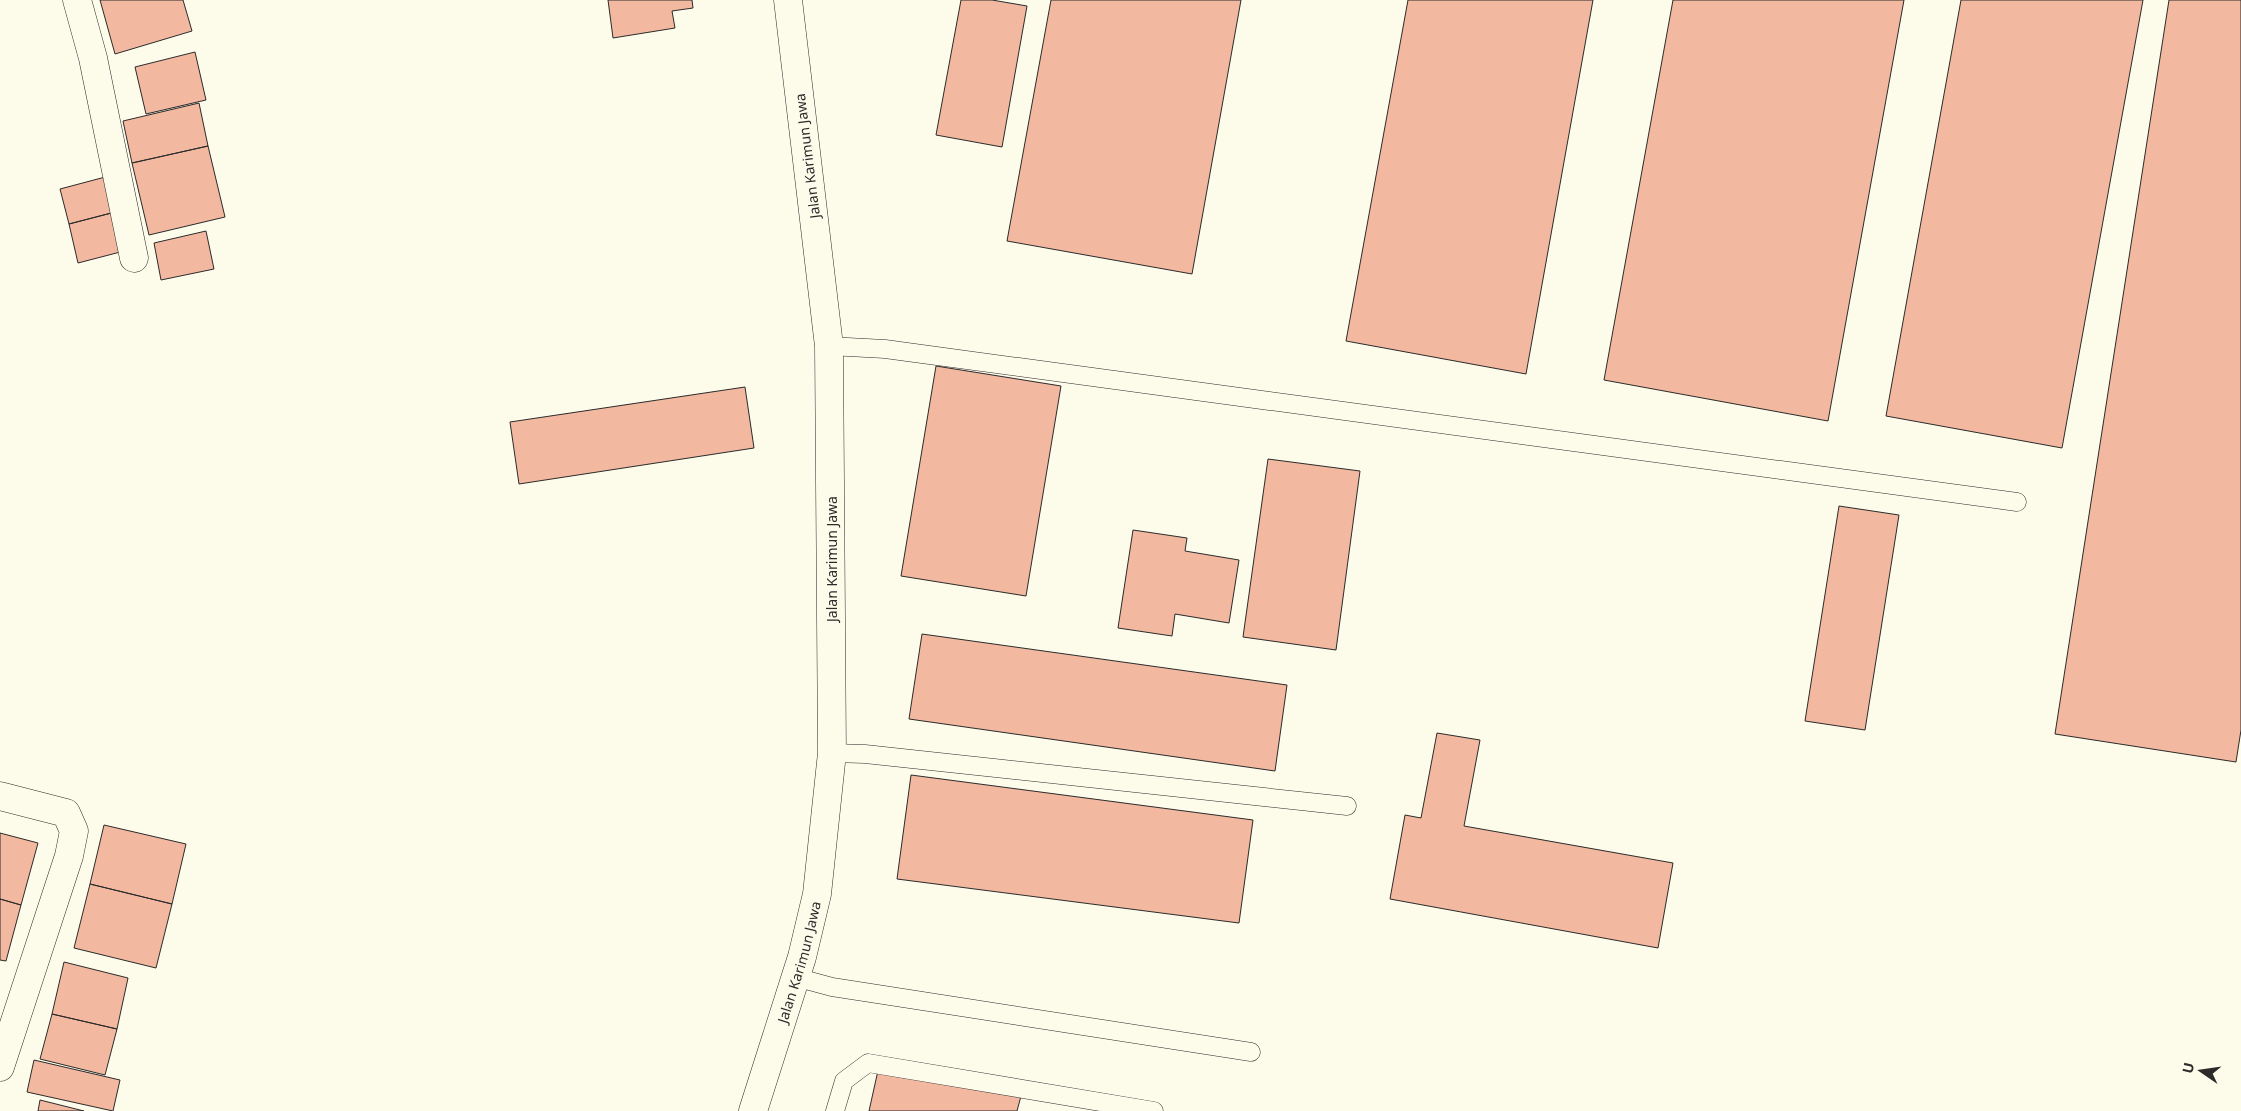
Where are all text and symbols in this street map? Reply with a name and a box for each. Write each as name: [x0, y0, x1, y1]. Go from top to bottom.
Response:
street label: Jalan Karimun Jawa: [790, 92, 824, 222]
street label: Jalan Karimun Jawa: [822, 496, 841, 624]
street label: Jalan Karimun Jawa: [772, 899, 825, 1027]
north arrow: [2176, 1046, 2226, 1096]
text: U: [2177, 1061, 2198, 1075]

